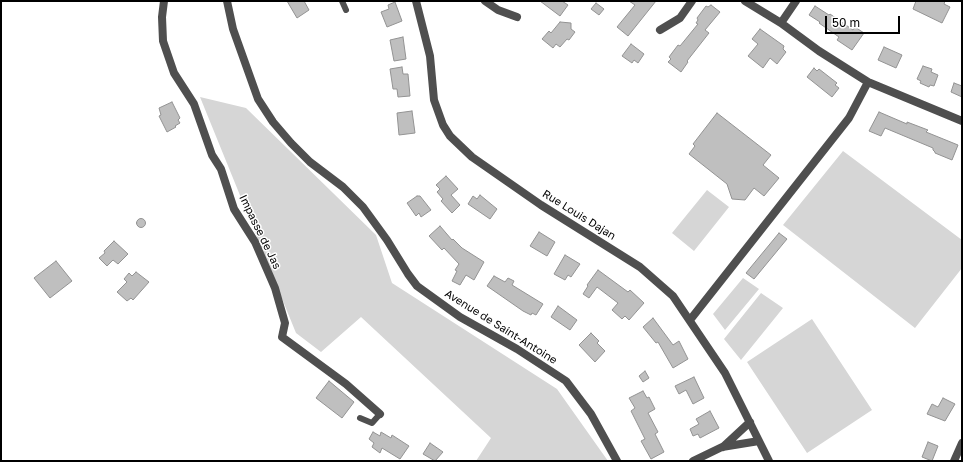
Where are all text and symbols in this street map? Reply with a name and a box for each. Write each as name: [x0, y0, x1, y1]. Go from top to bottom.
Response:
scale bar: [827, 8, 902, 34]
text: 50 m: [832, 15, 860, 30]
street label: Rue Louis Dajan: [540, 187, 618, 243]
street label: Impasse de Jas: [236, 193, 284, 271]
street label: Avenue de Saint-Antoine: [442, 287, 560, 367]

